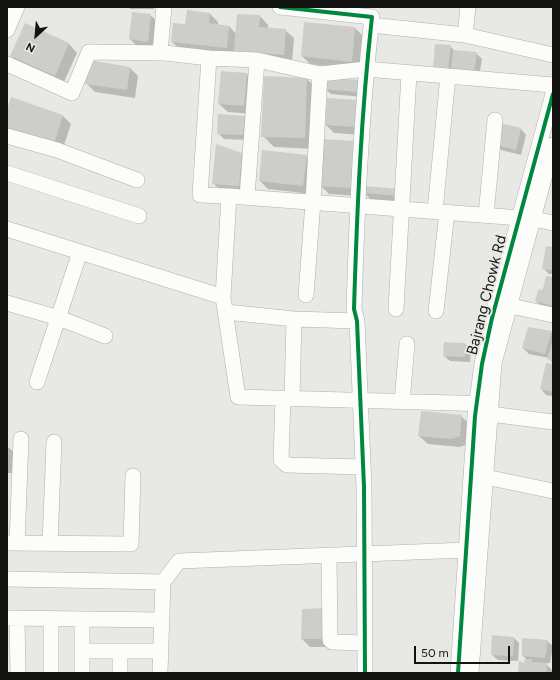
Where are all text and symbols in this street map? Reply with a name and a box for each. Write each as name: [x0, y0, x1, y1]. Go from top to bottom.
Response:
north arrow: [16, 16, 56, 56]
text: N: [24, 40, 37, 55]
street label: Bajrang Chowk Rd: [463, 233, 511, 357]
scale bar: [416, 638, 512, 664]
text: 50 m: [421, 646, 449, 660]

